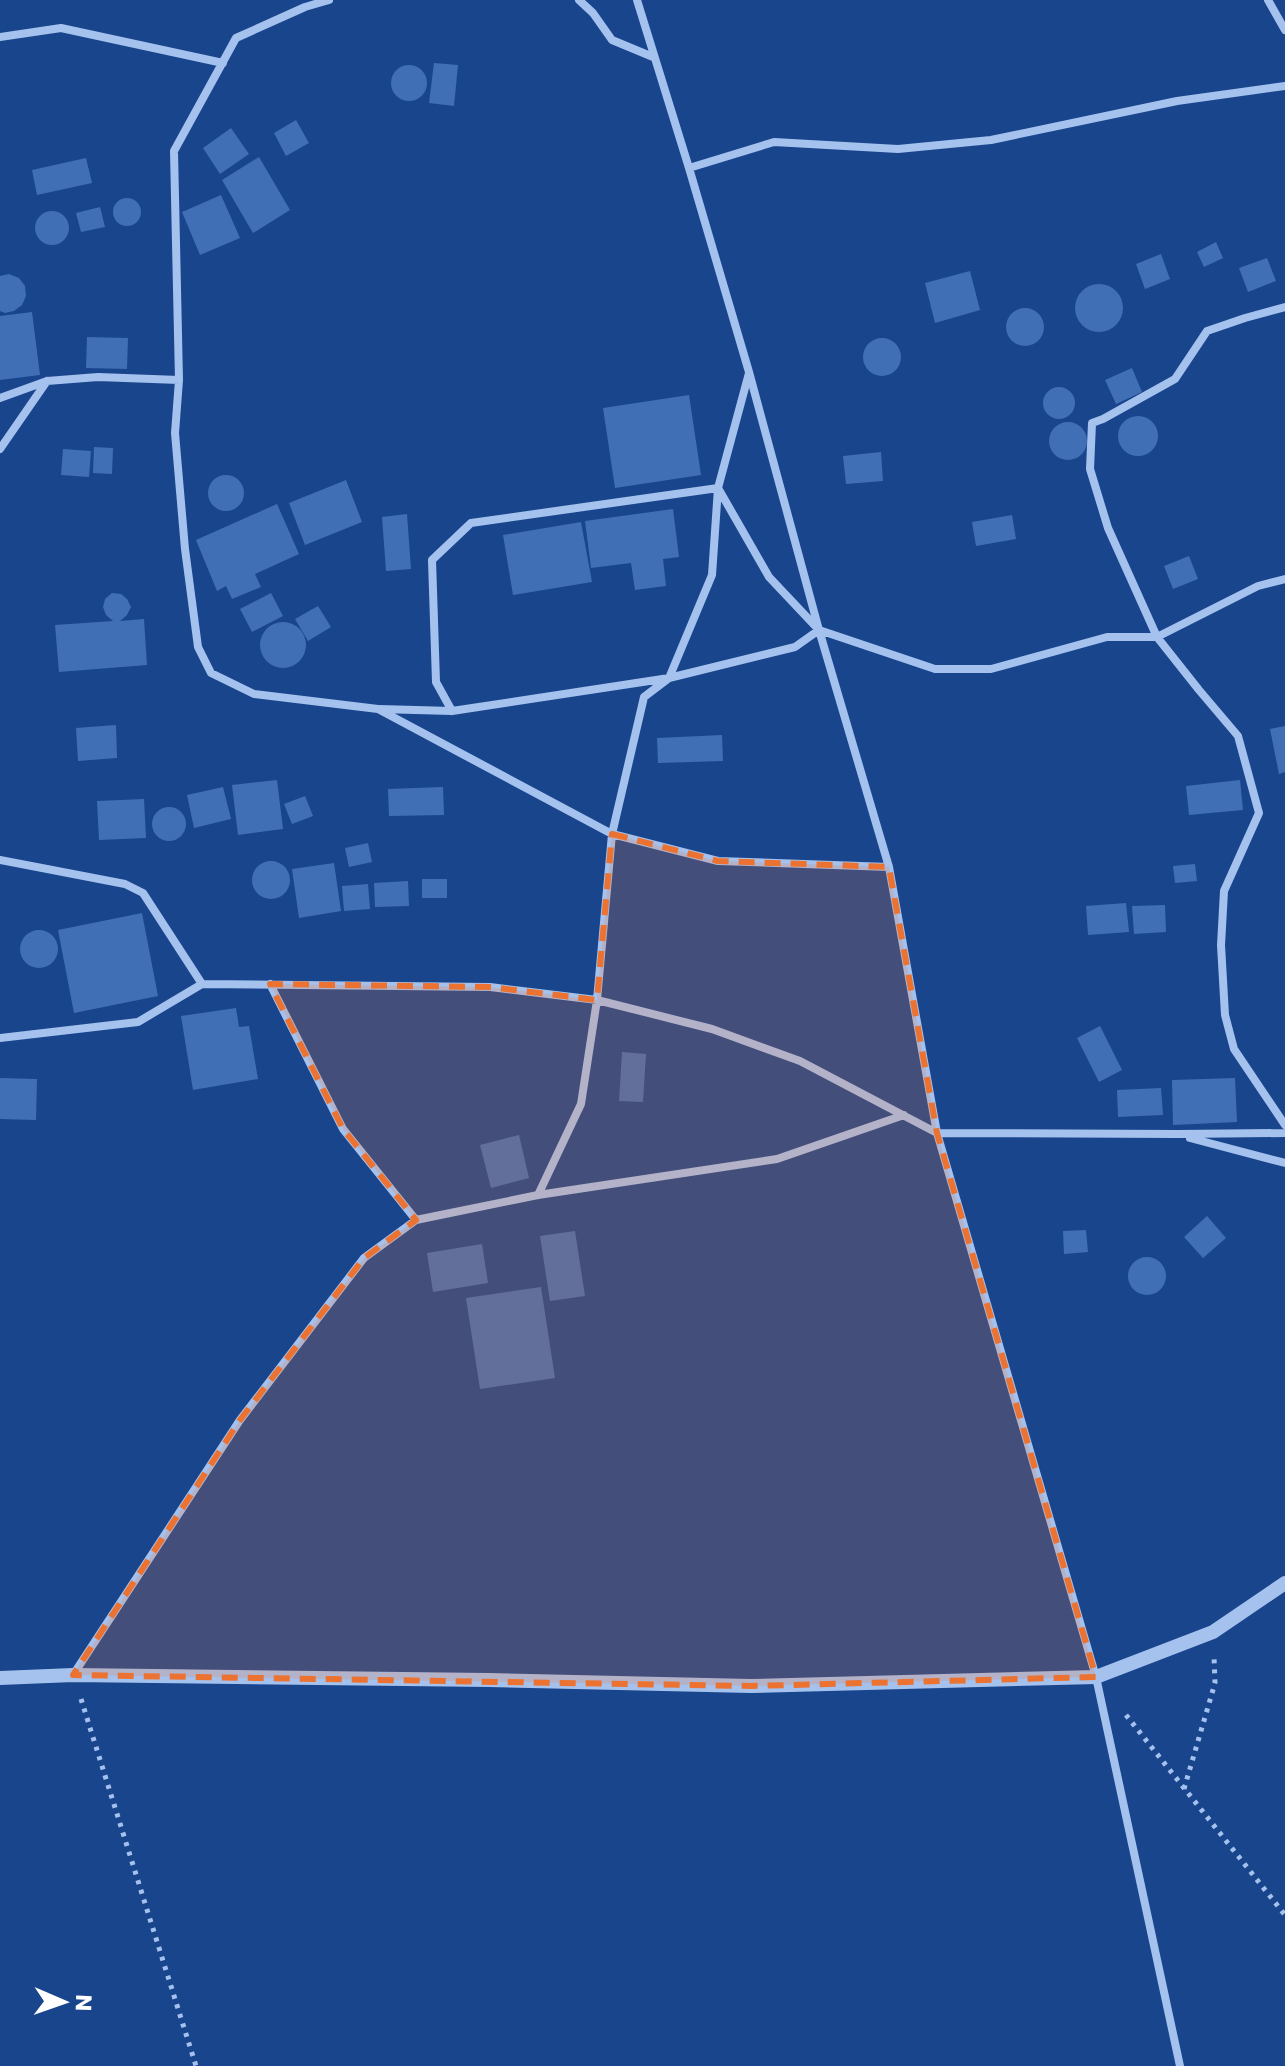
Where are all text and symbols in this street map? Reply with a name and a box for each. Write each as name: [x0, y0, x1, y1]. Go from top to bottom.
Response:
north arrow: [24, 1962, 104, 2042]
text: N: [68, 1994, 99, 2011]

